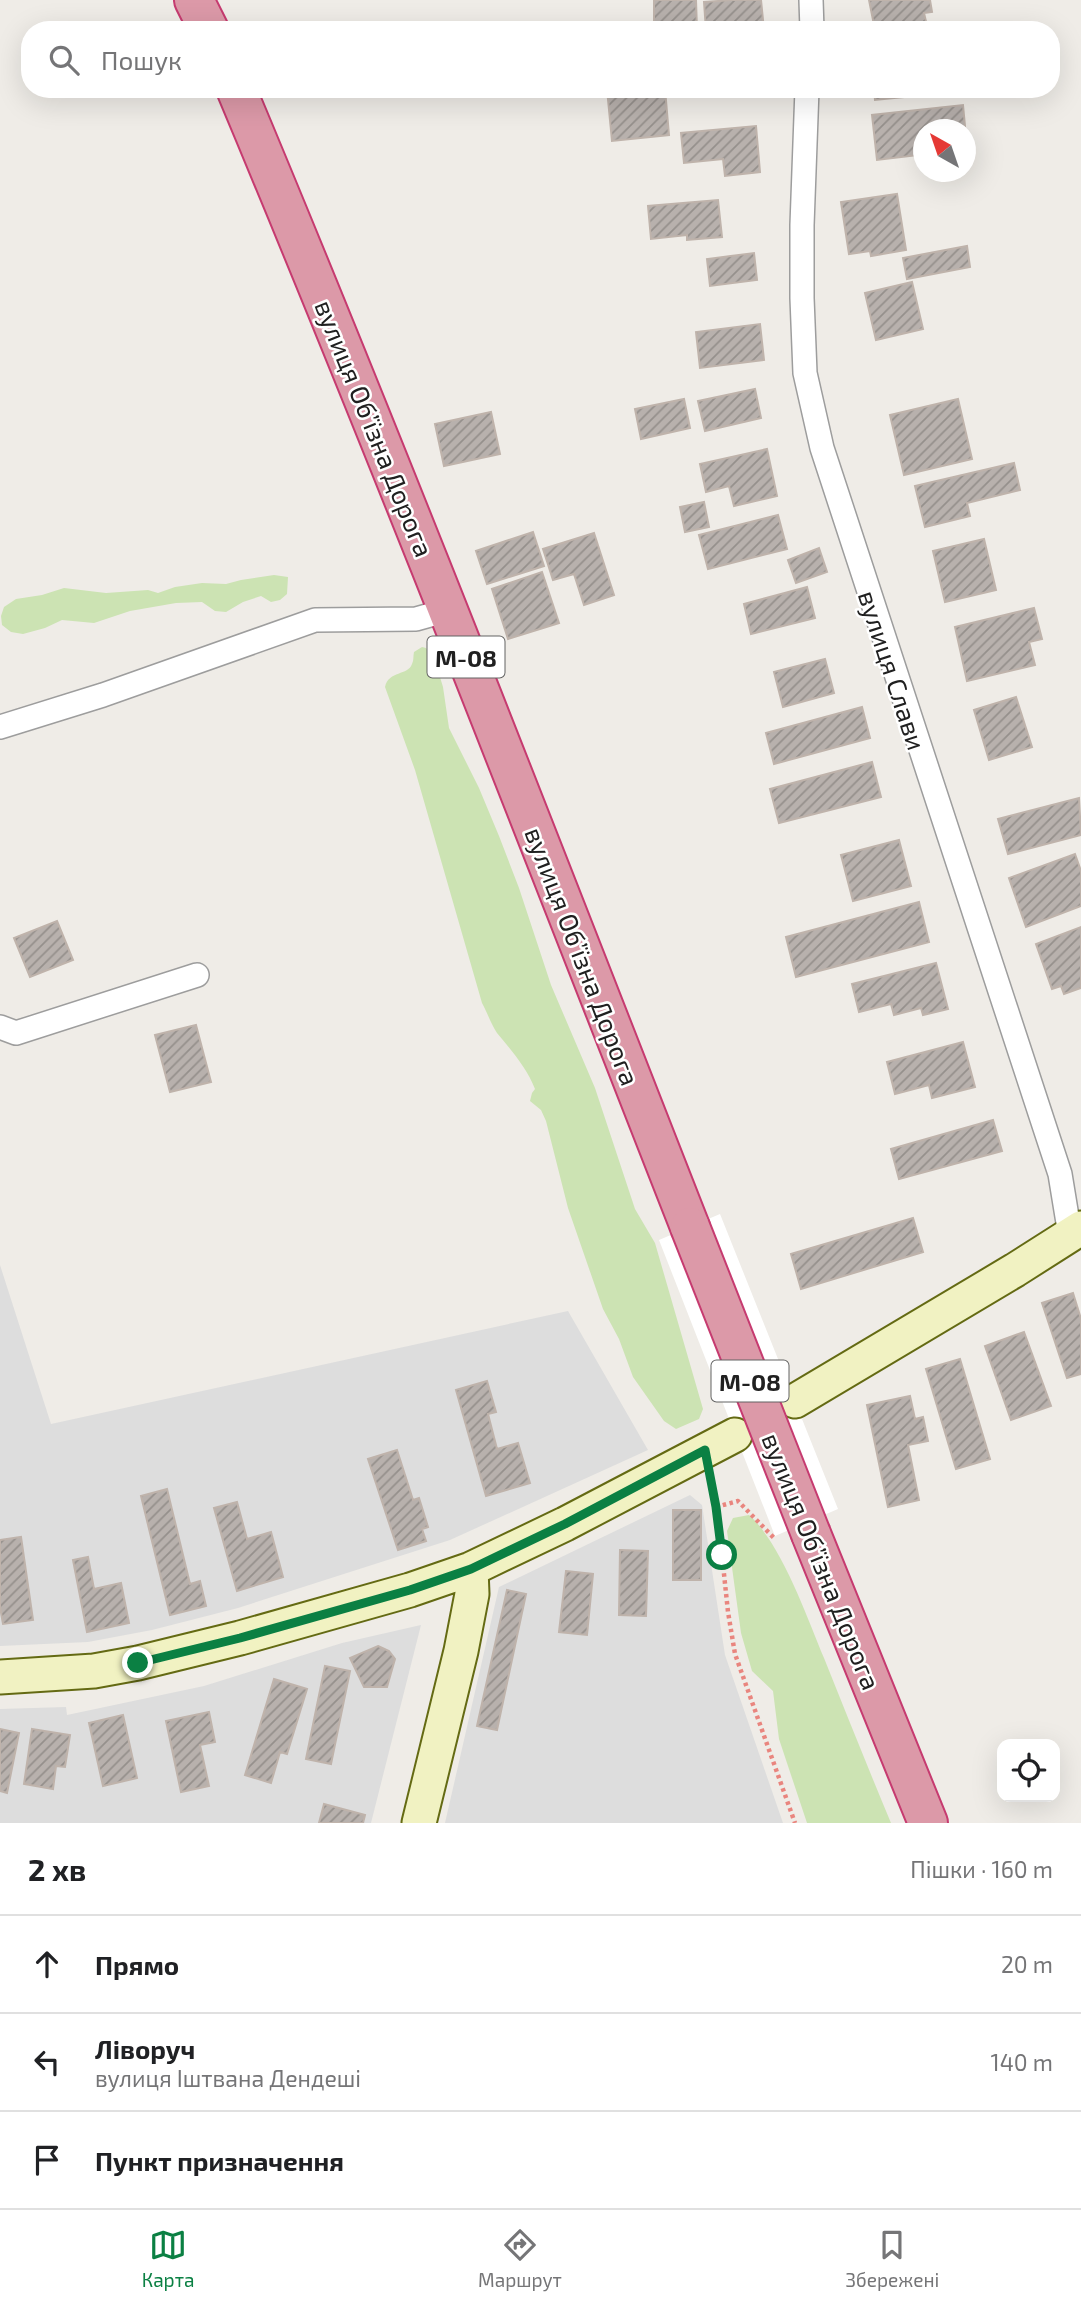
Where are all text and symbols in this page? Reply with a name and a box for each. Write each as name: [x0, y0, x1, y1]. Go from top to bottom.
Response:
search box: [21, 21, 1060, 98]
icon: search: [45, 41, 83, 79]
text: Пошук: [101, 44, 182, 75]
north arrow: [913, 119, 976, 182]
street label: вулиця Обʼїзна Дорога: [308, 295, 441, 561]
street label: вулиця Слави: [852, 586, 933, 754]
road number: М-08: [428, 636, 504, 678]
street label: вулиця Обʼїзна Дорога: [518, 822, 647, 1090]
road number: М-08: [712, 1360, 788, 1401]
street label: вулиця Обʼїзна Дорога: [755, 1428, 888, 1694]
route start: [706, 1539, 737, 1570]
route end: [122, 1647, 153, 1678]
map controls: [997, 1739, 1060, 1802]
button: locate: [997, 1739, 1060, 1802]
text: 2 хв: [28, 1851, 86, 1887]
text: Пішки · 160 m: [910, 1855, 1053, 1883]
icon: ahead: [28, 1945, 66, 1983]
text: Прямо: [95, 1949, 179, 1980]
text: 20 m: [1001, 1950, 1053, 1978]
text: Ліворуч: [95, 2033, 195, 2064]
icon: left: [28, 2043, 66, 2081]
text: 140 m: [991, 2048, 1053, 2076]
text: вулиця Іштвана Дендеші: [95, 2064, 361, 2092]
icon: arrive: [28, 2141, 66, 2179]
text: Пункт призначення: [95, 2145, 344, 2176]
tab: Карта: [142, 2226, 195, 2291]
tab: Маршрут: [478, 2226, 562, 2291]
tab: Збережені: [845, 2226, 939, 2291]

